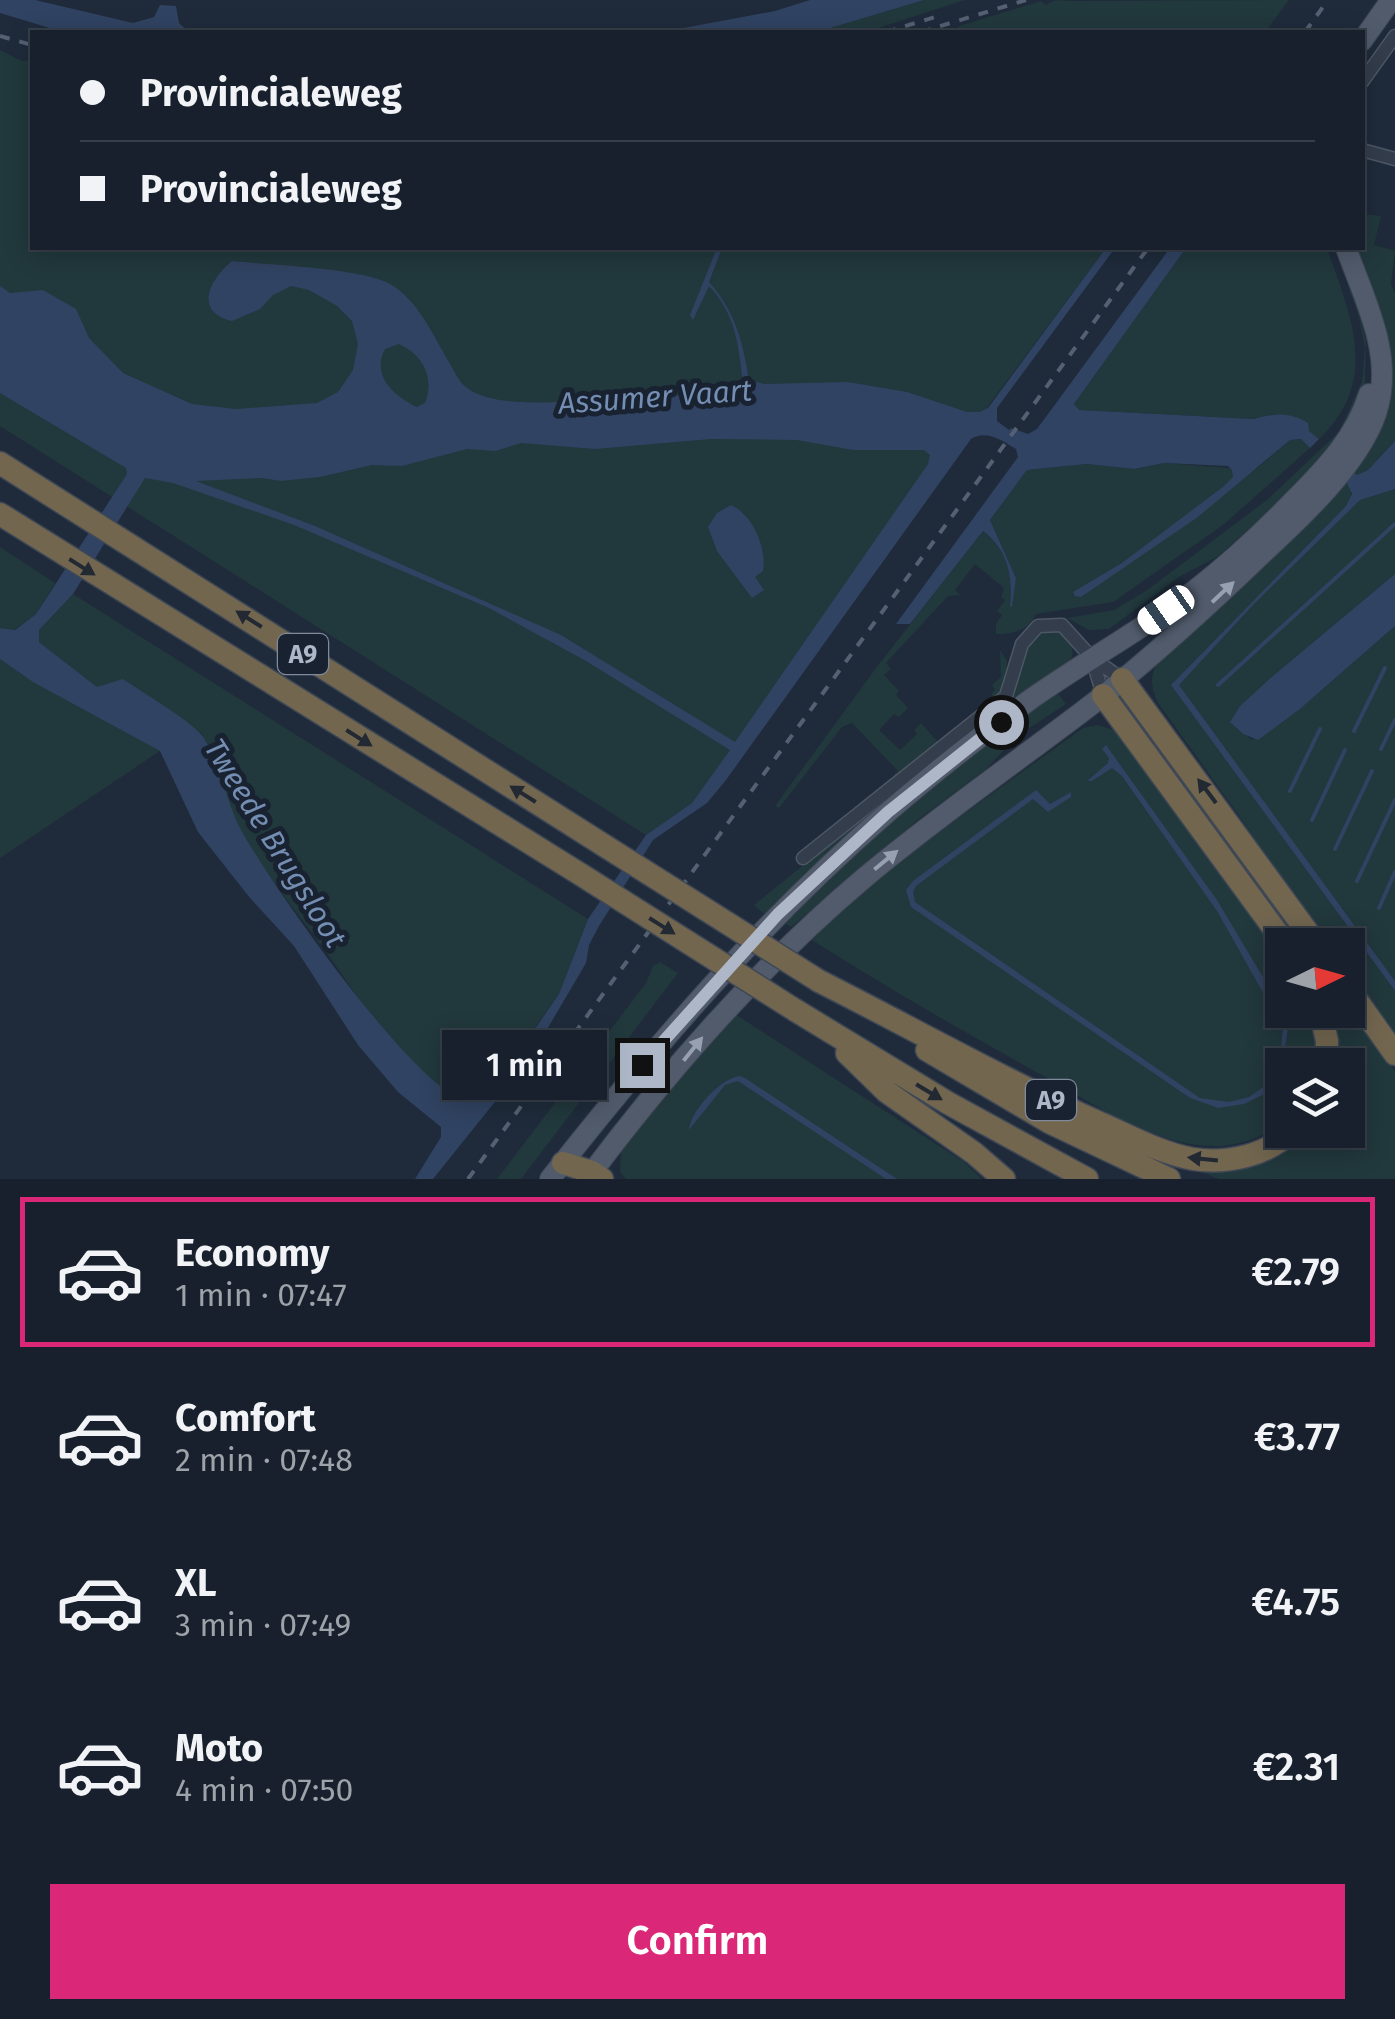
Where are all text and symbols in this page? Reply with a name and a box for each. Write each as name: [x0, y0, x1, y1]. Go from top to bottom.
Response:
text: Provincialeweg: [140, 70, 402, 116]
text: Provincialeweg: [140, 166, 402, 212]
water label: Assumer Vaart: [556, 372, 753, 422]
one-way arrow: [69, 557, 96, 575]
car: [1133, 581, 1199, 639]
one-way arrow: [1210, 581, 1234, 604]
one-way arrow: [235, 611, 262, 629]
road number: A9: [278, 634, 328, 674]
route start: [979, 700, 1024, 745]
one-way arrow: [345, 728, 372, 747]
water label: Tweede Brugsloot: [196, 732, 354, 954]
one-way arrow: [1198, 778, 1217, 805]
one-way arrow: [509, 785, 537, 803]
one-way arrow: [874, 850, 899, 871]
one-way arrow: [648, 917, 676, 935]
north arrow: [1265, 928, 1365, 1028]
map controls: [1265, 928, 1365, 1148]
callout: 1 min: [442, 1030, 607, 1100]
one-way arrow: [682, 1037, 703, 1062]
route end: [620, 1043, 665, 1088]
text: 1 min: [486, 1046, 563, 1084]
button: layers: [1265, 1048, 1365, 1148]
road number: A9: [1026, 1080, 1076, 1120]
one-way arrow: [915, 1083, 943, 1100]
one-way arrow: [1187, 1150, 1219, 1166]
icon: car: [55, 1227, 145, 1317]
text: Economy: [175, 1230, 330, 1276]
text: €2.79: [1251, 1249, 1340, 1295]
text: 1 min · 07:47: [175, 1276, 347, 1314]
icon: car: [55, 1392, 145, 1482]
text: Comfort: [175, 1395, 316, 1441]
text: €3.77: [1254, 1414, 1340, 1460]
text: 2 min · 07:48: [175, 1441, 353, 1479]
icon: car: [55, 1557, 145, 1647]
text: XL: [175, 1560, 217, 1606]
text: €4.75: [1252, 1579, 1340, 1625]
text: 3 min · 07:49: [175, 1606, 351, 1644]
icon: car: [55, 1722, 145, 1812]
text: Moto: [175, 1725, 263, 1771]
text: €2.31: [1253, 1744, 1340, 1790]
text: 4 min · 07:50: [175, 1771, 353, 1809]
button: Confirm: [50, 1884, 1345, 1999]

